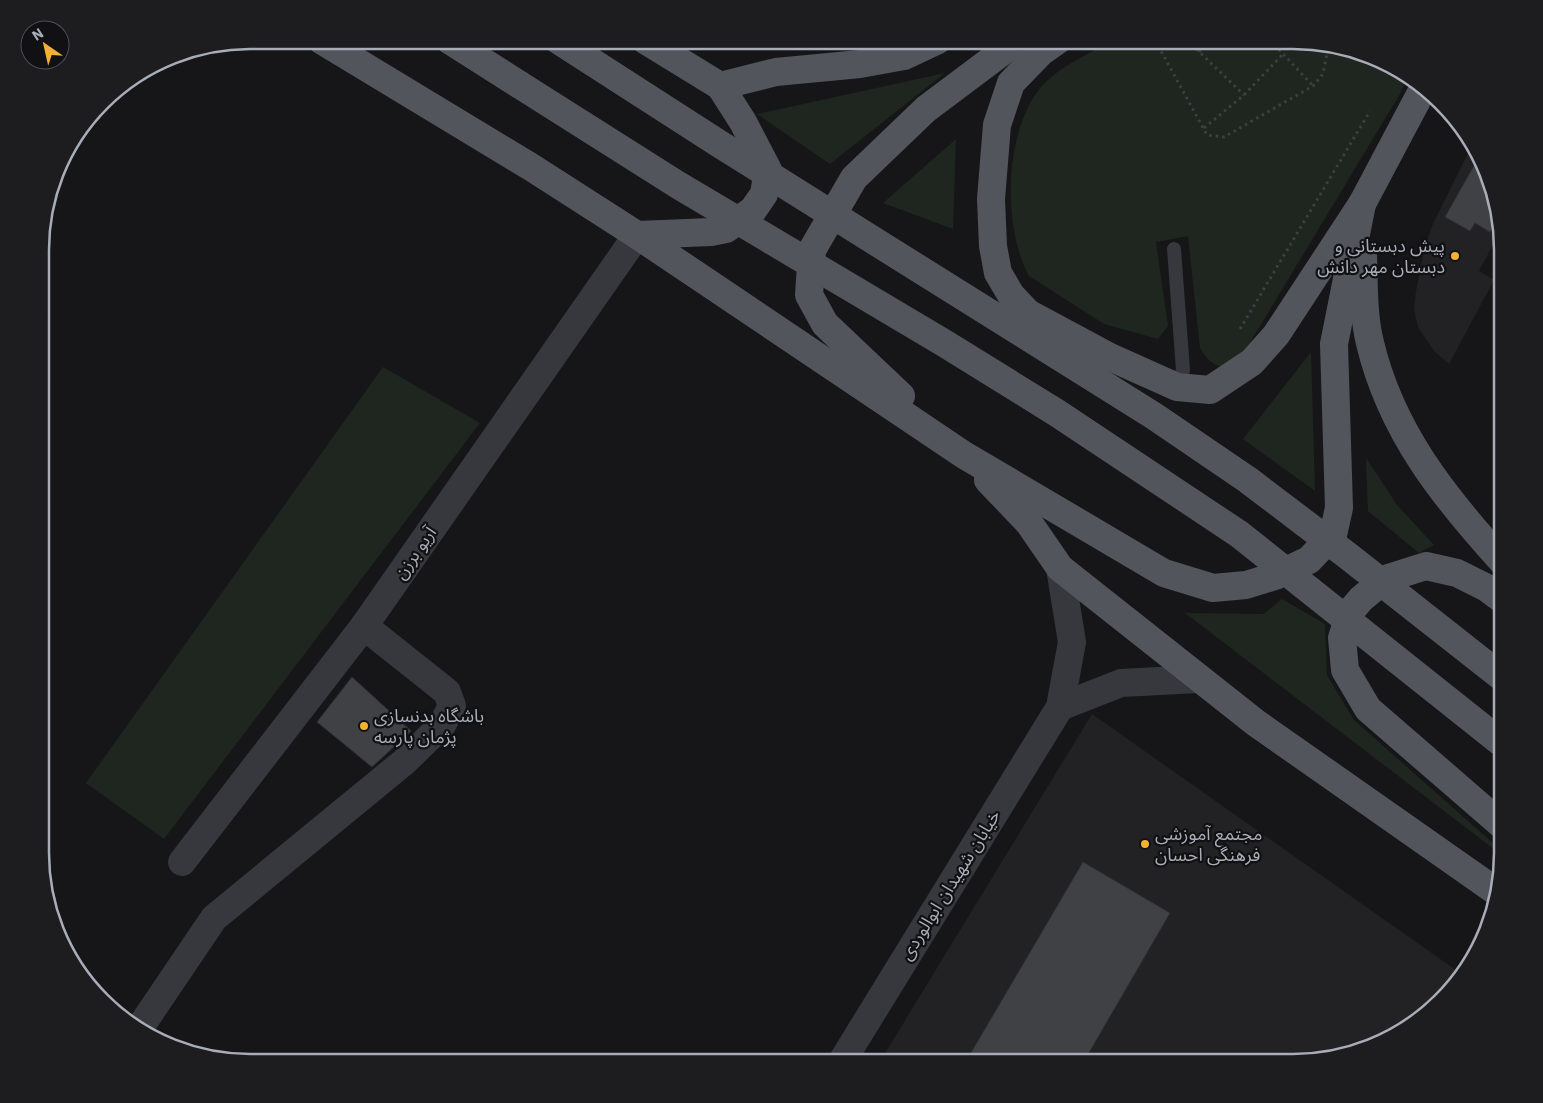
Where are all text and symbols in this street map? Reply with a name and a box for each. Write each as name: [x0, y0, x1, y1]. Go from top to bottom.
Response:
north arrow: [20, 20, 70, 70]
text: N: [28, 24, 47, 45]
place label: پیش دبستانی و دبستان مهر دانش: [1317, 234, 1445, 278]
marker: پیش دبستانی و دبستان مهر دانش: [1449, 250, 1461, 262]
street label: آریو برزن: [388, 521, 441, 584]
place label: باشگاه بدنسازی پژمان پارسه: [374, 704, 484, 748]
marker: باشگاه بدنسازی پژمان پارسه: [358, 720, 370, 732]
street label: خیابان شهیدان ابوالوردی: [894, 805, 1005, 964]
place label: مجتمع آموزشی فرهنگی احسان: [1155, 822, 1262, 866]
marker: مجتمع آموزشی فرهنگی احسان: [1139, 838, 1151, 850]

